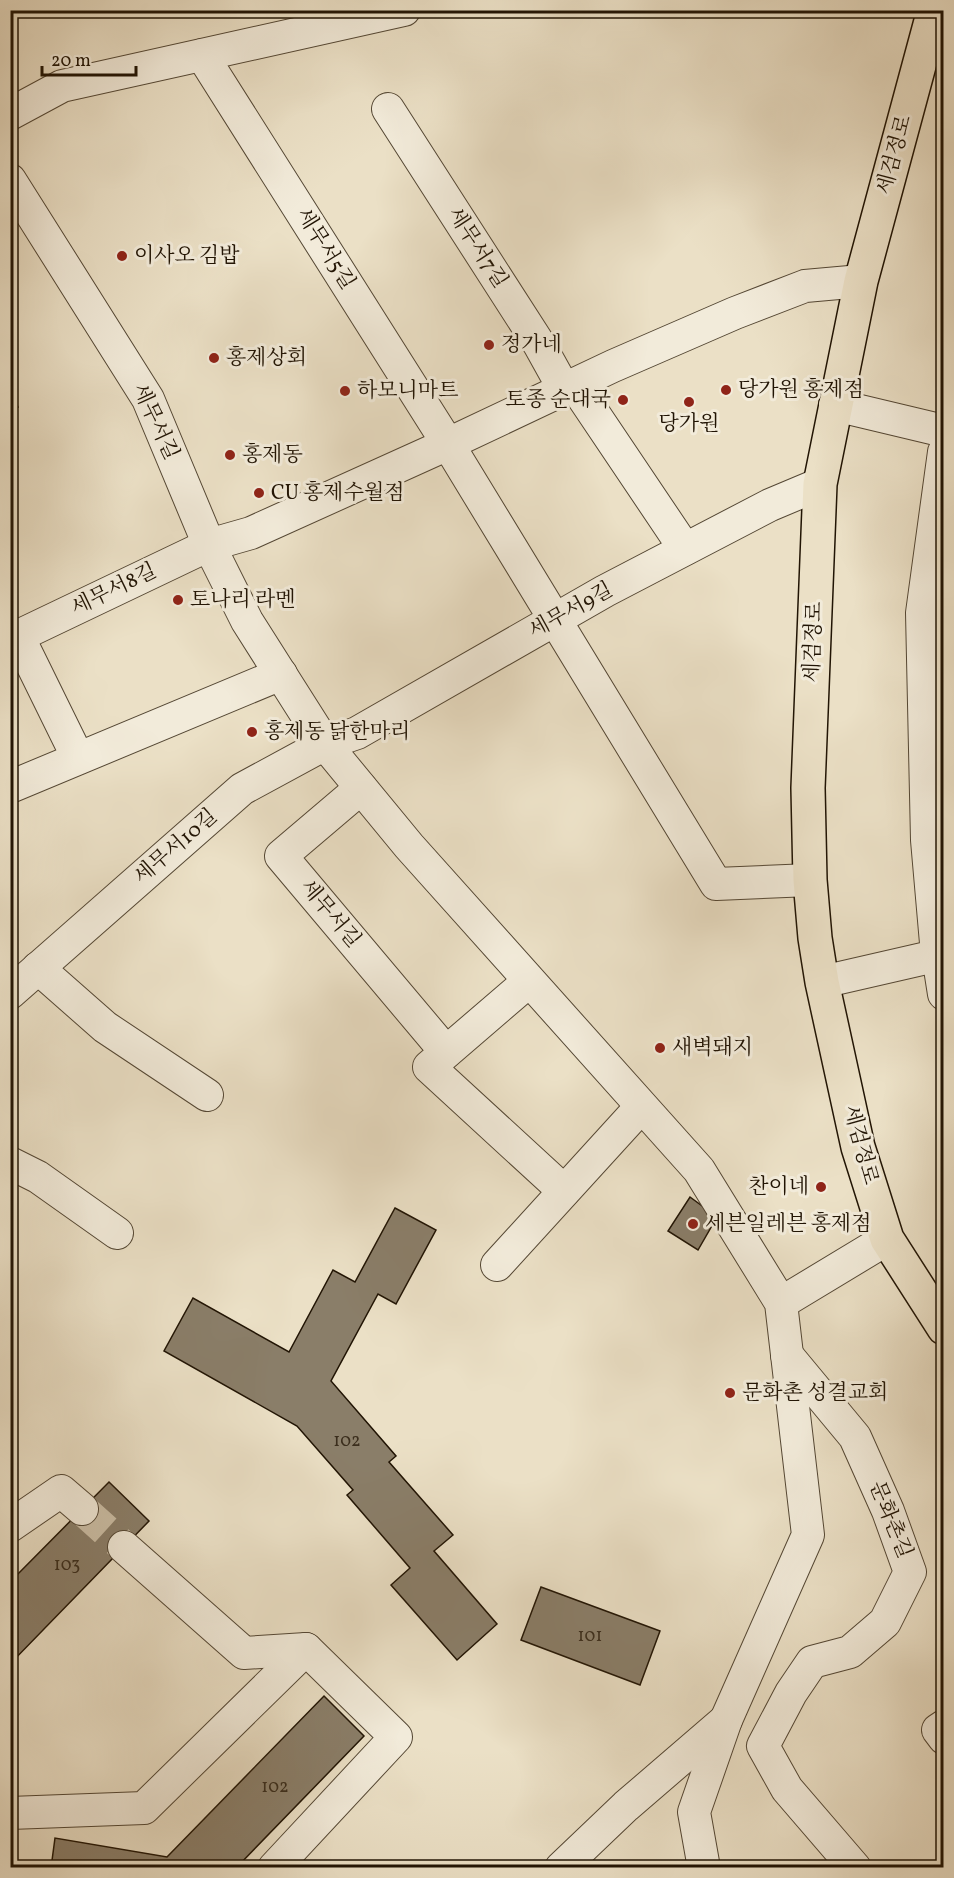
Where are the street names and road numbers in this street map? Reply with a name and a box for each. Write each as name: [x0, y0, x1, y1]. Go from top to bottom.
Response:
street label: 세검정로: [870, 112, 920, 198]
street label: 세무서7길: [440, 202, 514, 294]
street label: 세무서5길: [289, 203, 361, 295]
street label: 세무서길: [125, 379, 185, 465]
street label: 세무서8길: [66, 557, 162, 623]
street label: 세무서9길: [524, 576, 618, 646]
street label: 세검정로: [798, 601, 830, 683]
street label: 세무서10길: [128, 803, 224, 891]
street label: 세무서길: [293, 874, 367, 954]
street label: 세검정로: [835, 1102, 885, 1188]
street label: 문화촌길: [861, 1477, 919, 1563]

